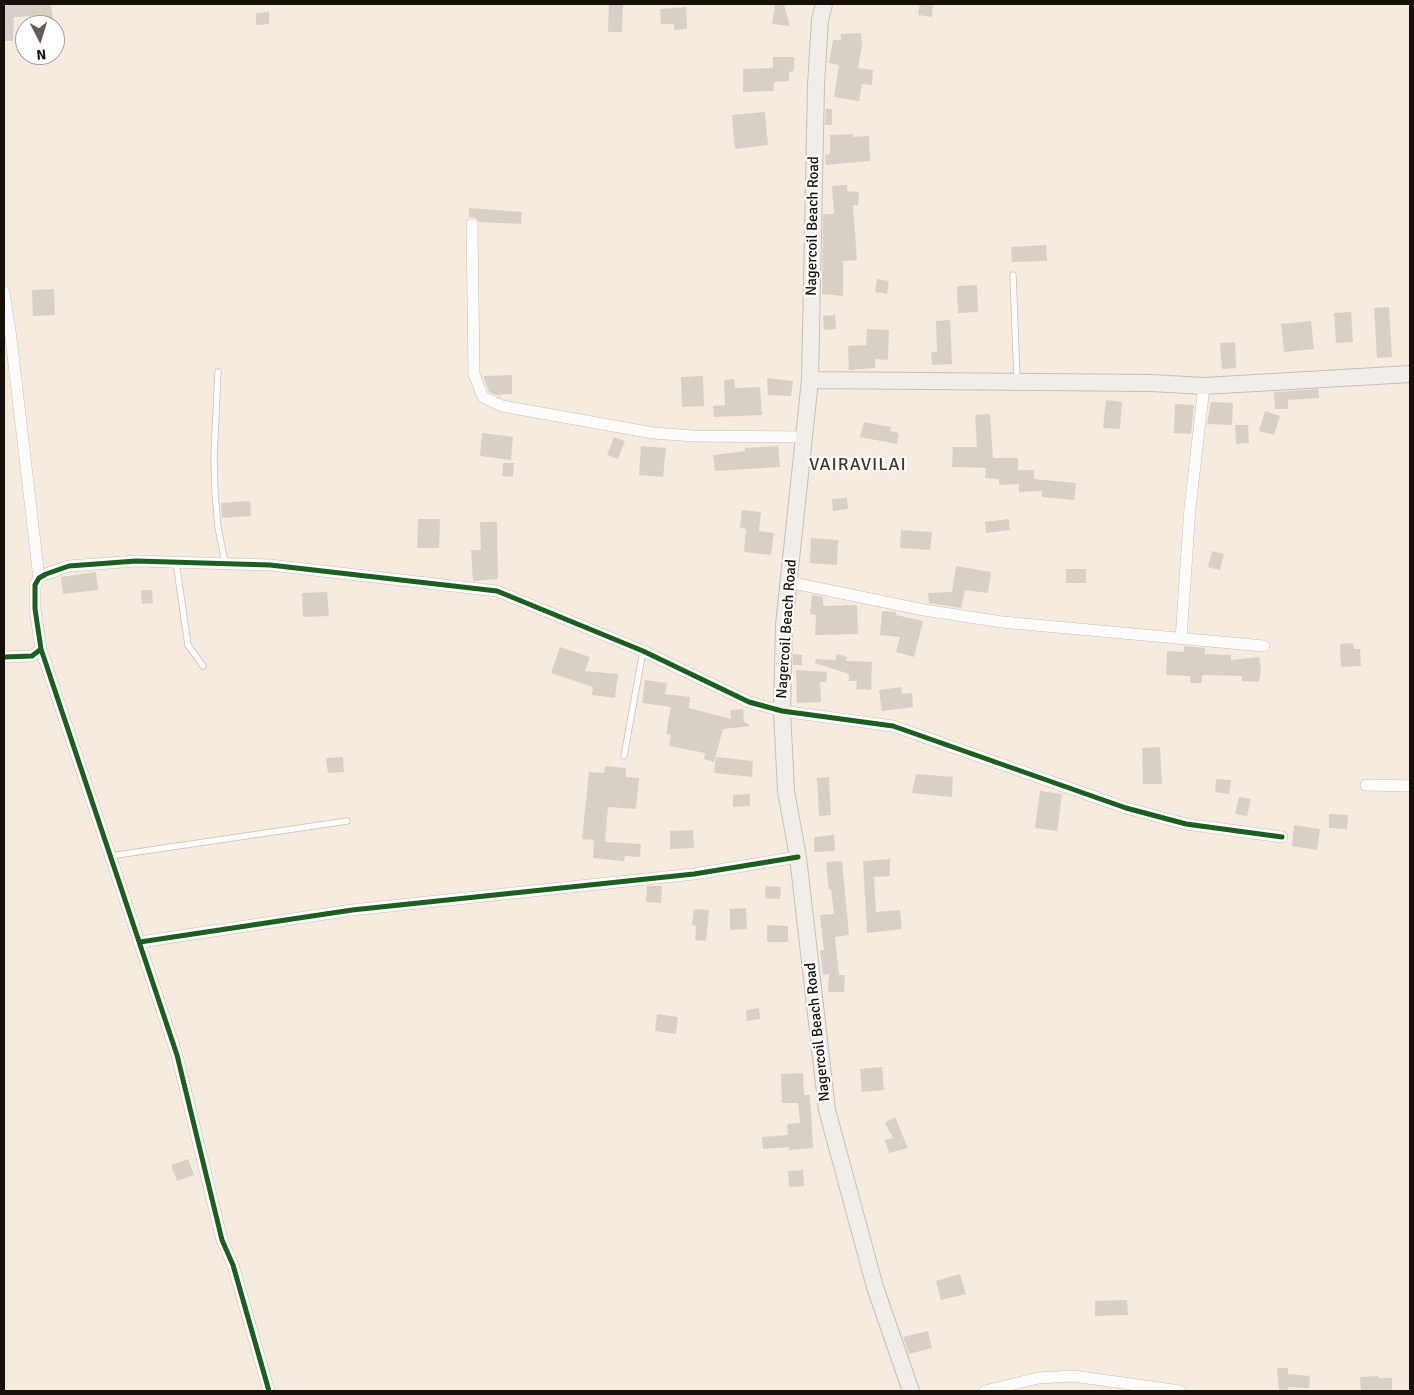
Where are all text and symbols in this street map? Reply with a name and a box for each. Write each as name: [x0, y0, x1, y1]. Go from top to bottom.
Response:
north arrow: [15, 15, 65, 65]
text: N: [36, 46, 47, 63]
street label: Nagercoil Beach Road: [803, 156, 823, 296]
district label: VAIRAVILAI: [808, 454, 908, 476]
street label: Nagercoil Beach Road: [773, 559, 801, 699]
street label: Nagercoil Beach Road: [802, 962, 834, 1102]

